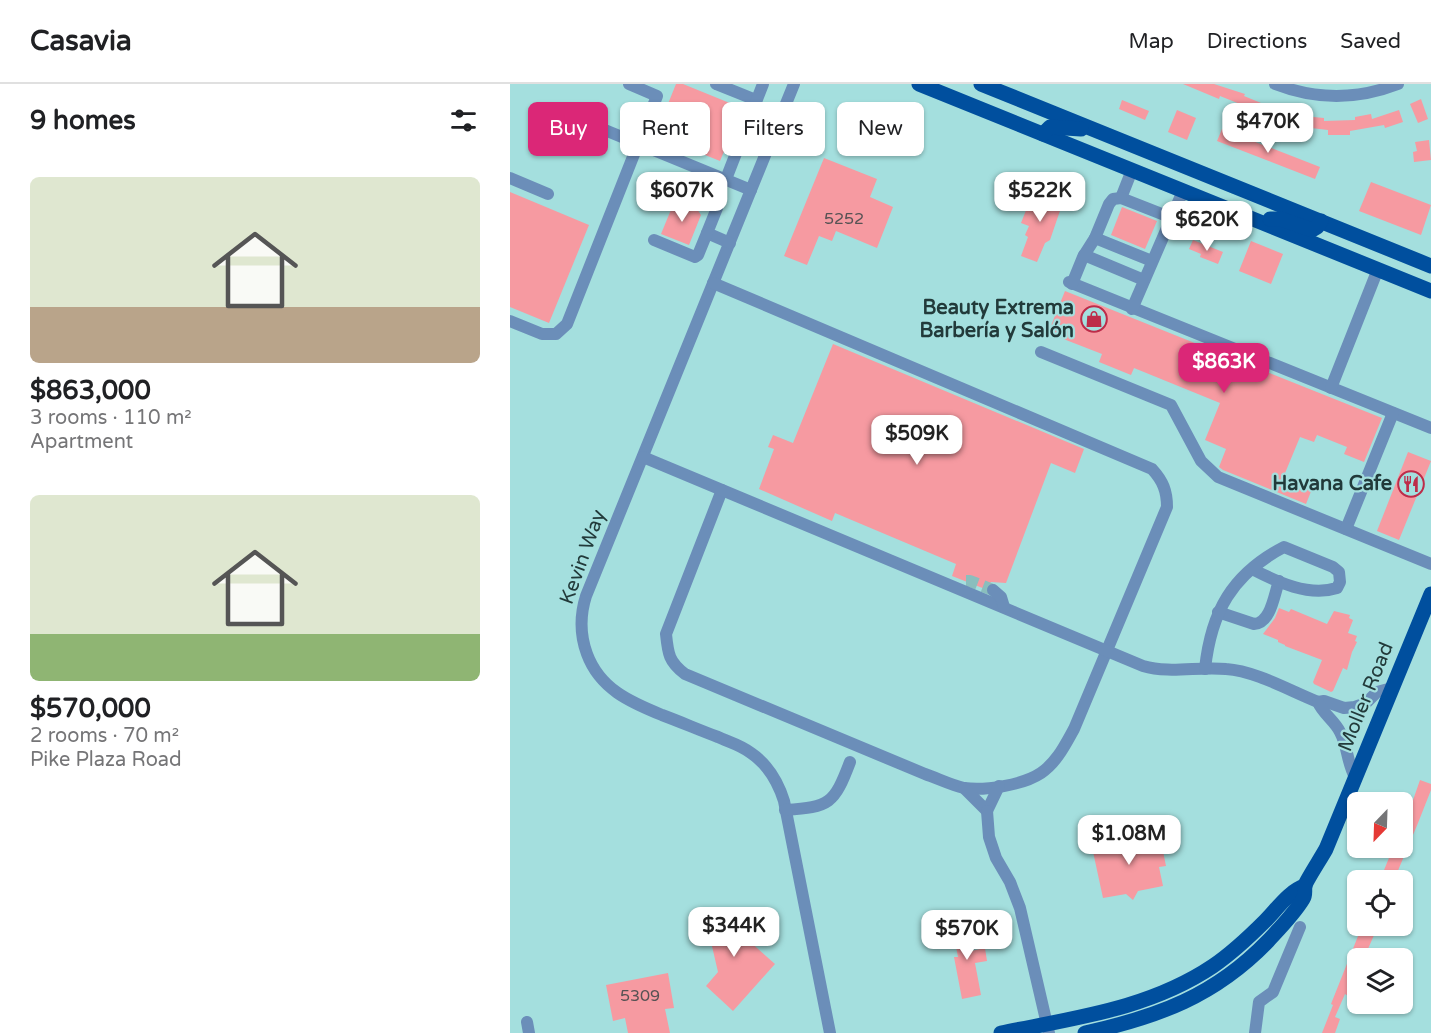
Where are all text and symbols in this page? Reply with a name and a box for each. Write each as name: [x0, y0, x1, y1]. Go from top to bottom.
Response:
text: Casavia: [30, 24, 132, 58]
text: Map: [1128, 29, 1174, 54]
text: Directions: [1207, 29, 1307, 54]
text: Saved: [1340, 29, 1401, 54]
chip: Buy: [528, 102, 608, 156]
chip: Rent: [620, 102, 710, 156]
chip: Filters: [722, 102, 825, 156]
chip: New: [837, 102, 924, 156]
pin: $470K: [1226, 103, 1310, 154]
icon: filters: [447, 104, 480, 137]
text: 9 homes: [30, 105, 136, 136]
text: $470K: [1236, 110, 1300, 134]
pin: $607K: [640, 172, 724, 223]
pin: $522K: [998, 172, 1082, 223]
text: $607K: [650, 179, 714, 203]
text: $522K: [1008, 179, 1072, 203]
pin: $620K: [1165, 201, 1249, 252]
text: $620K: [1175, 208, 1239, 232]
house number: 5252: [824, 209, 864, 229]
icon: home: [201, 216, 309, 324]
place label: Beauty Extrema Barbería y Salón: [919, 296, 1074, 343]
shop icon: Beauty Extrema Barbería y Salón: [1079, 304, 1109, 334]
pin: $863K: [1182, 343, 1266, 394]
text: $863K: [1192, 350, 1256, 374]
text: $863,000: [30, 375, 151, 406]
text: 3 rooms · 110 m²: [30, 406, 192, 430]
pin: $509K: [875, 415, 959, 466]
text: $509K: [885, 422, 949, 446]
text: Apartment: [30, 430, 133, 454]
restaurant icon: Havana Cafe: [1396, 469, 1426, 499]
place label: Havana Cafe: [1272, 472, 1392, 496]
street label: Kevin Way: [555, 506, 611, 608]
icon: home: [201, 534, 309, 642]
street label: Moller Road: [1333, 639, 1399, 755]
text: $570,000: [30, 693, 151, 724]
text: 2 rooms · 70 m²: [30, 724, 179, 748]
text: Pike Plaza Road: [30, 748, 182, 772]
north arrow: [1347, 792, 1413, 858]
map controls: [1347, 792, 1413, 1014]
pin: $1.08M: [1080, 815, 1178, 866]
text: $1.08M: [1092, 822, 1166, 846]
button: locate: [1347, 870, 1413, 936]
pin: $344K: [692, 907, 776, 958]
pin: $570K: [925, 910, 1009, 961]
text: $344K: [702, 914, 766, 938]
text: $570K: [935, 917, 999, 941]
button: layers: [1347, 948, 1413, 1014]
house number: 5309: [620, 986, 660, 1006]

